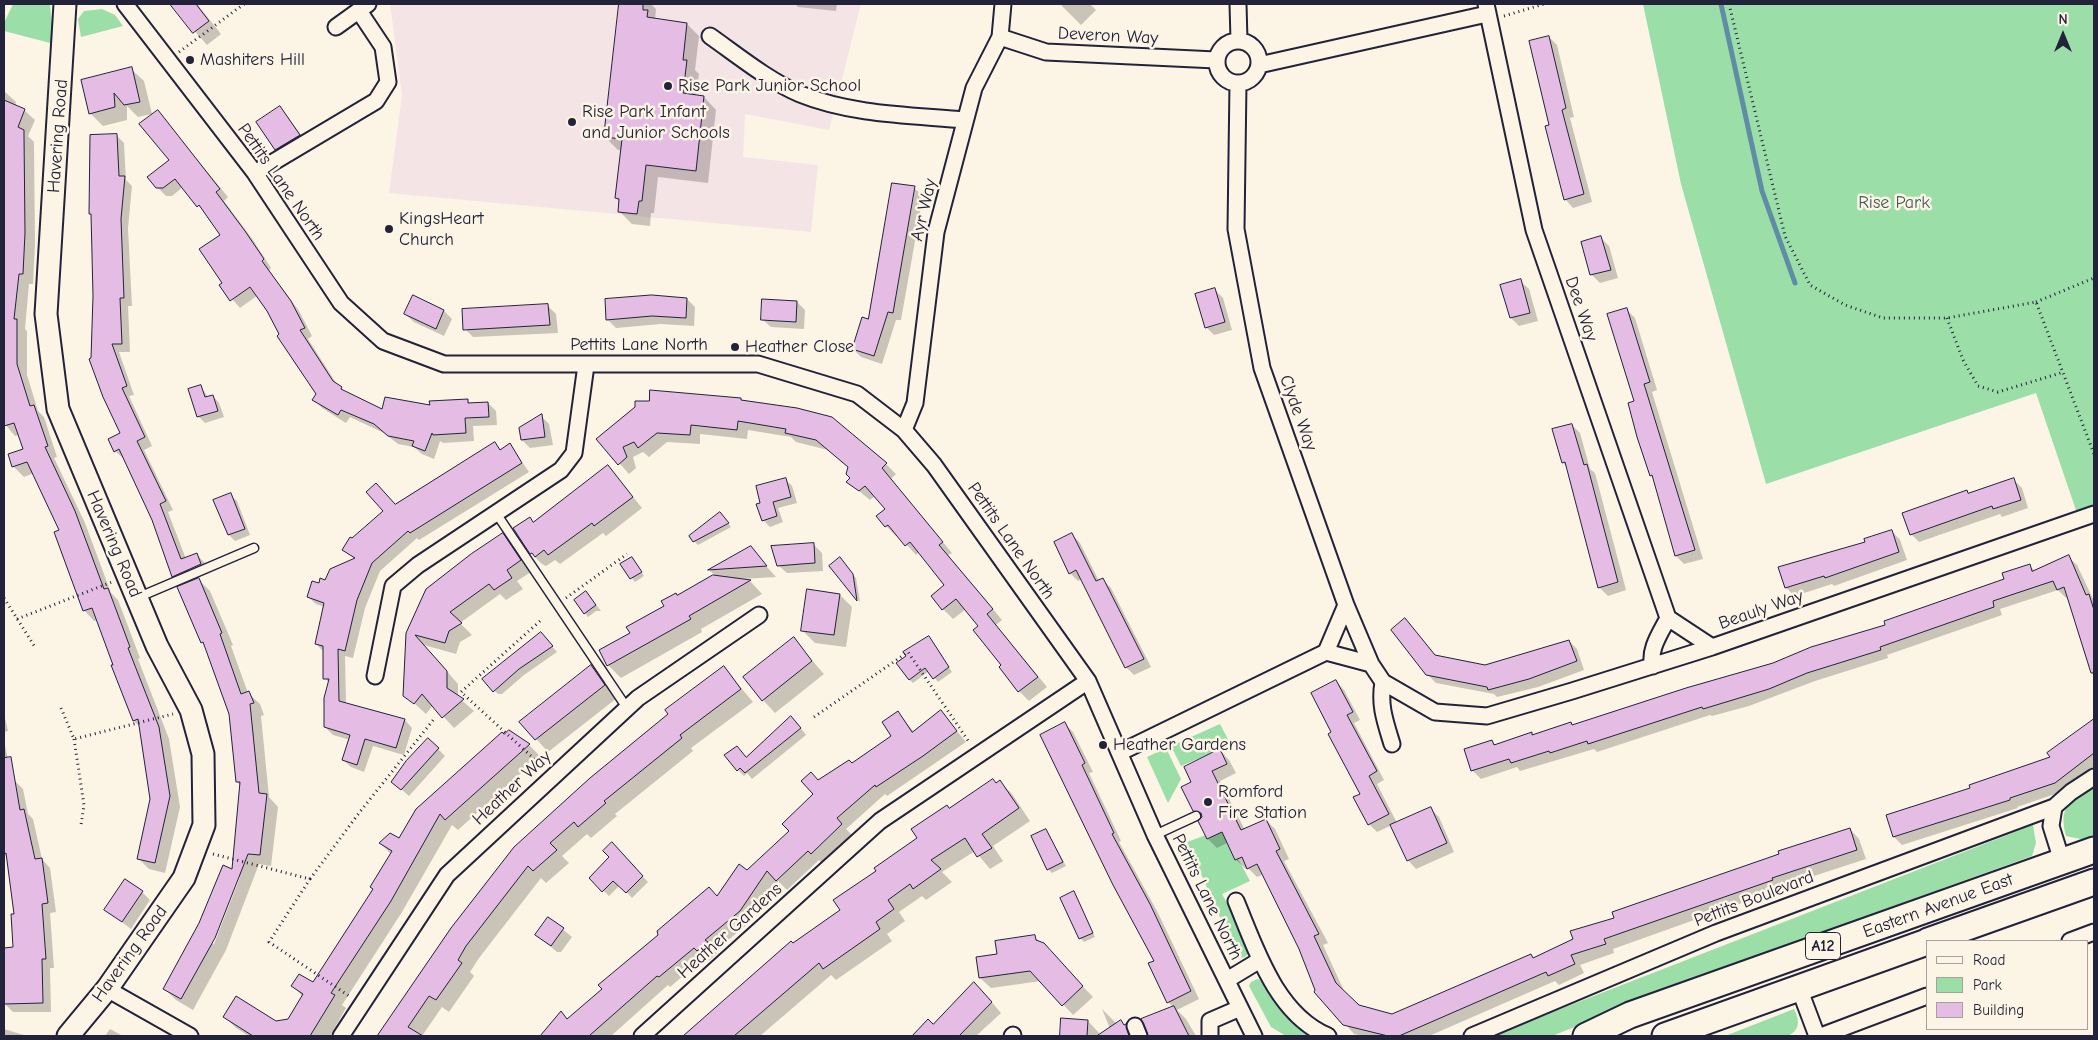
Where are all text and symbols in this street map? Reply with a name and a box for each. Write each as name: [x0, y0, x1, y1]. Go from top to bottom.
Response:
north arrow: [2038, 10, 2088, 60]
text: N: [2058, 11, 2068, 28]
street label: Deveron Way: [1057, 23, 1159, 49]
place label: Mashiters Hill: [200, 49, 305, 71]
marker: Mashiters Hill: [184, 54, 196, 66]
place label: Rise Park Junior School: [678, 75, 861, 97]
street label: Havering Road: [43, 78, 73, 194]
marker: Rise Park Junior School: [662, 80, 674, 92]
place label: Rise Park Infant and Junior Schools: [582, 101, 730, 144]
marker: Rise Park Infant and Junior Schools: [566, 116, 578, 128]
street label: Pettits Lane North: [233, 119, 329, 245]
street label: Ayr Way: [906, 177, 942, 243]
park label: Rise Park: [1858, 192, 1930, 214]
place label: KingsHeart Church: [399, 208, 484, 250]
marker: KingsHeart Church: [383, 223, 395, 235]
street label: Dee Way: [1560, 274, 1602, 344]
street label: Pettits Lane North: [570, 334, 708, 356]
place label: Heather Close: [745, 336, 854, 358]
marker: Heather Close: [729, 341, 741, 353]
street label: Clyde Way: [1274, 372, 1322, 454]
street label: Pettits Lane North: [963, 478, 1059, 604]
street label: Havering Road: [82, 487, 146, 601]
street label: Beauly Way: [1716, 585, 1806, 635]
place label: Heather Gardens: [1113, 734, 1246, 756]
marker: Heather Gardens: [1097, 739, 1109, 751]
street label: Heather Way: [468, 746, 556, 830]
place label: Romford Fire Station: [1218, 781, 1307, 824]
marker: Romford Fire Station: [1202, 796, 1214, 808]
street label: Pettits Lane North: [1167, 830, 1247, 964]
street label: Pettits Boulevard: [1691, 866, 1817, 932]
street label: Eastern Avenue East: [1860, 869, 2016, 943]
street label: Heather Gardens: [673, 878, 787, 984]
street label: Havering Road: [88, 902, 172, 1006]
road number: A12: [1806, 932, 1840, 959]
legend: [1926, 940, 2088, 1030]
text: Road: [1973, 951, 2005, 969]
text: Park: [1973, 976, 2002, 994]
text: Building: [1973, 1001, 2024, 1019]

